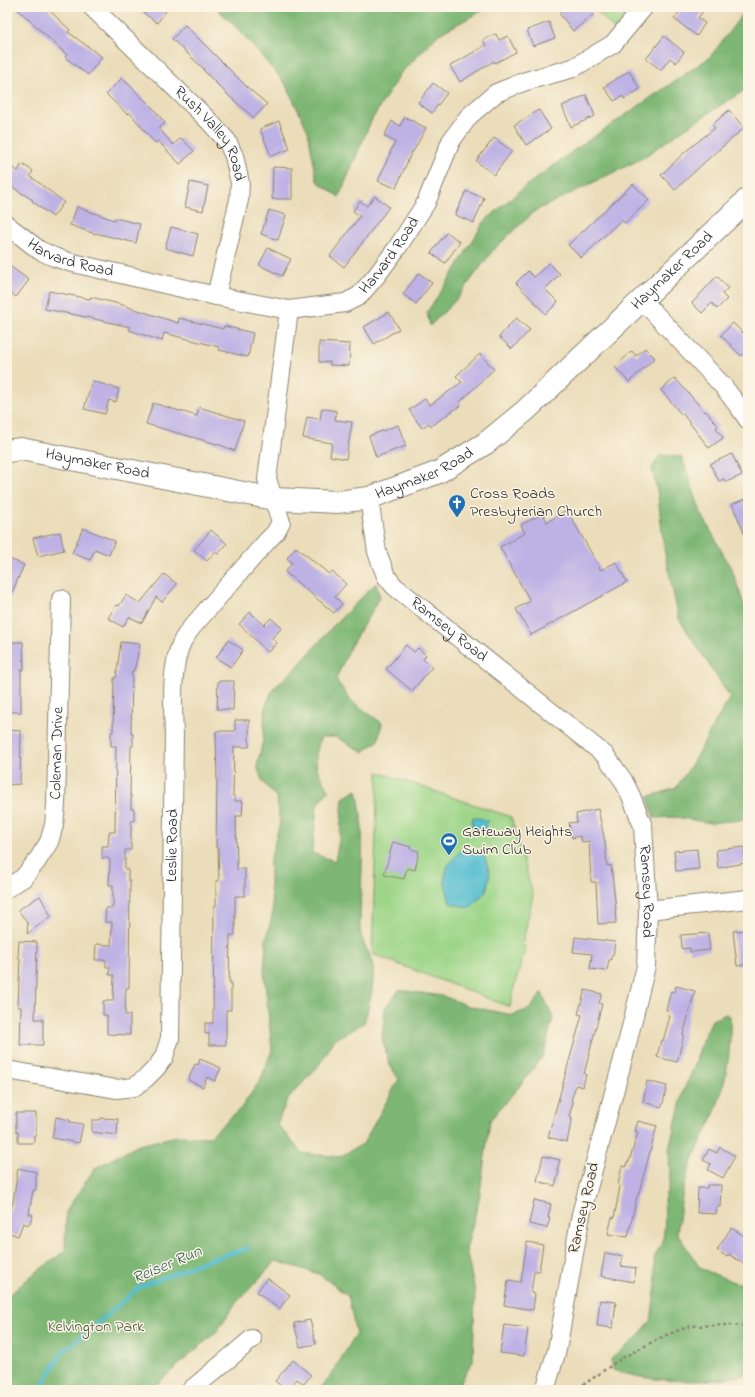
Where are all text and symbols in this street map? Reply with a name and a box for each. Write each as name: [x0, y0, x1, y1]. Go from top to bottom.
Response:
street label: Rush Valley Road: [168, 81, 251, 183]
street label: Harvard Road: [353, 212, 426, 300]
street label: Haymaker Road: [626, 226, 719, 316]
street label: Harvard Road: [21, 233, 116, 284]
street label: Haymaker Road: [372, 441, 478, 507]
street label: Haymaker Road: [43, 442, 152, 486]
place label: Cross Roads Presbyterian Church: [470, 482, 602, 524]
church icon: Cross Roads Presbyterian Church: [447, 493, 467, 518]
street label: Ramsey Road: [405, 591, 492, 668]
street label: Coleman Drive: [44, 706, 70, 800]
street label: Leslie Road: [160, 809, 185, 882]
place label: Gateway Heights Swim Club: [462, 820, 572, 862]
sports icon: Gateway Heights Swim Club: [439, 831, 459, 856]
street label: Ramsey Road: [632, 844, 660, 938]
street label: Ramsey Road: [562, 1160, 606, 1256]
water label: Reiser Run: [128, 1239, 206, 1291]
park label: Kelvington Park: [48, 1315, 145, 1339]

